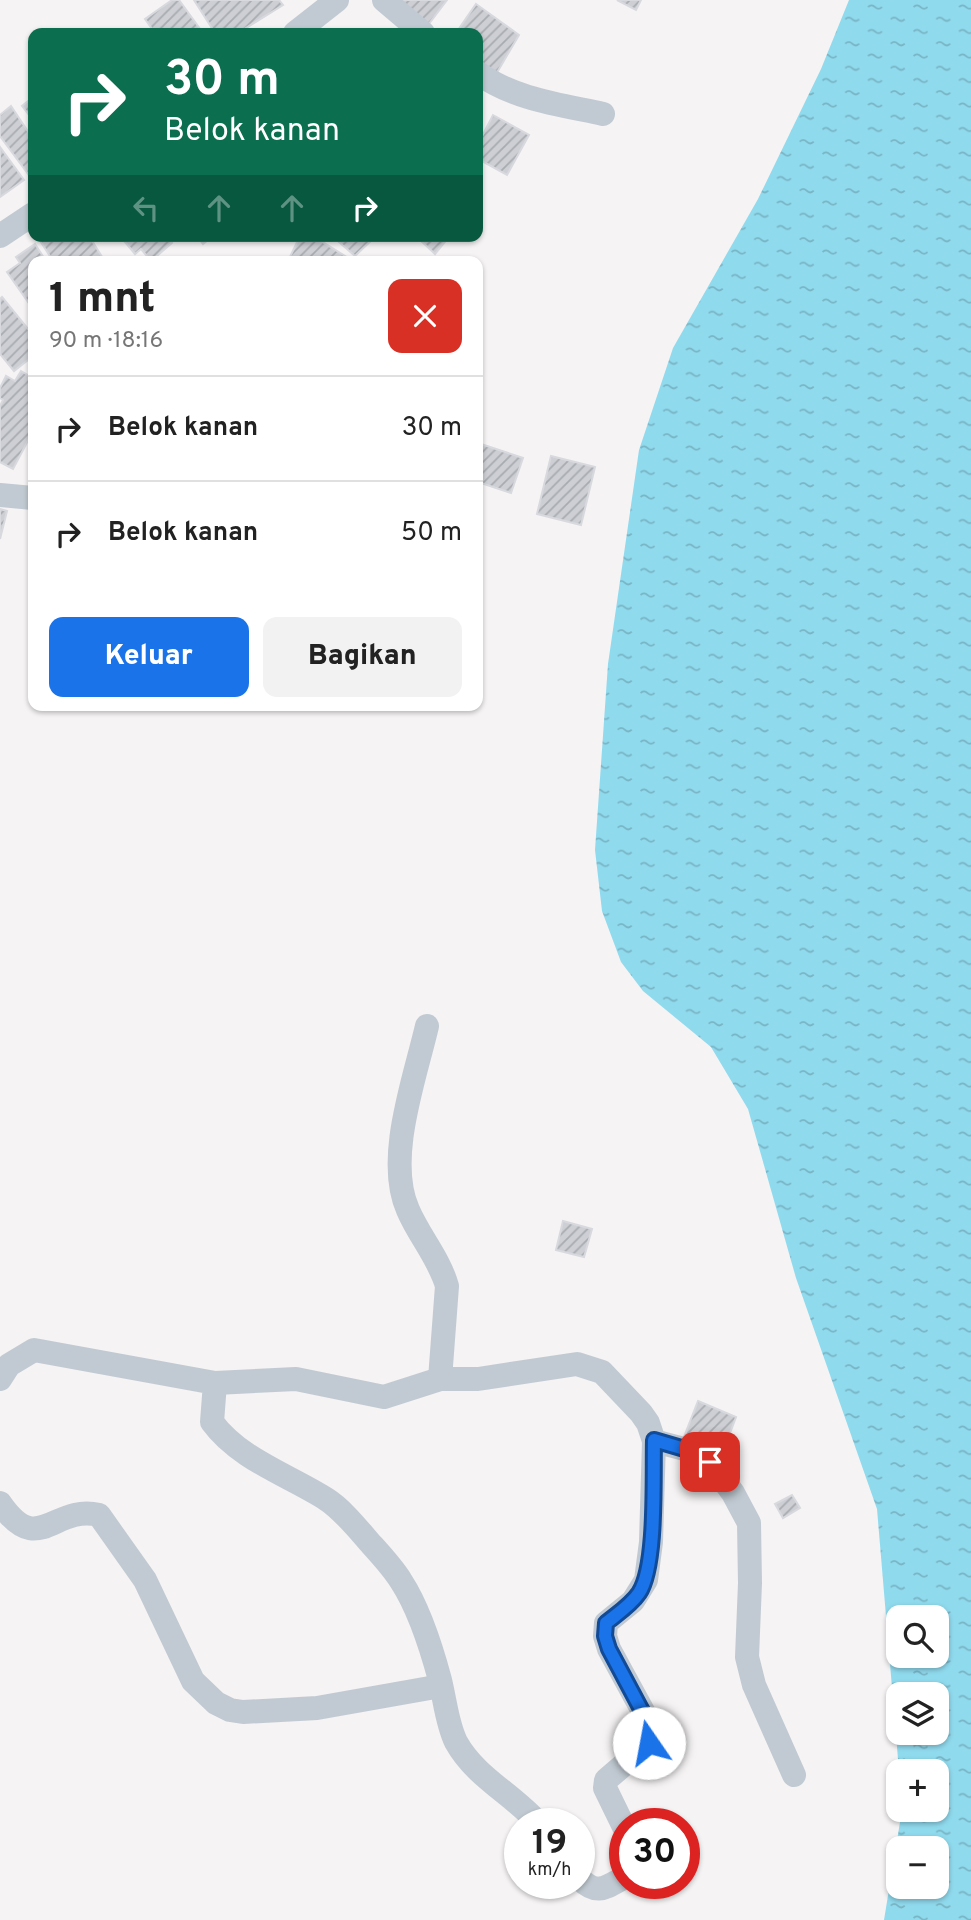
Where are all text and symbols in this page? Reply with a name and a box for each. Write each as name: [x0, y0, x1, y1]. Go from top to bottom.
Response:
text: 30 m: [164, 51, 280, 113]
icon: right: [49, 56, 140, 147]
text: Belok kanan: [164, 112, 340, 152]
icon: left: [127, 189, 165, 227]
icon: ahead: [200, 189, 238, 227]
icon: ahead: [273, 189, 311, 227]
icon: right: [346, 189, 384, 227]
text: 1 mnt: [49, 274, 156, 327]
button: close: [388, 279, 462, 353]
text: 90 m · 18:16: [49, 327, 163, 356]
icon: right: [49, 410, 87, 448]
text: Belok kanan: [108, 412, 258, 445]
text: 30 m: [402, 412, 462, 445]
icon: right: [49, 515, 87, 553]
text: Belok kanan: [108, 517, 258, 550]
text: 50 m: [401, 517, 462, 550]
button: Keluar: [49, 617, 249, 697]
button: Bagikan: [263, 617, 462, 697]
pin: [680, 1432, 740, 1492]
icon: arrive: [691, 1443, 729, 1481]
map controls: [886, 1605, 949, 1899]
button: search: [886, 1605, 949, 1668]
button: layers: [886, 1682, 949, 1745]
position arrow: [612, 1706, 686, 1780]
button: +: [886, 1759, 949, 1822]
speed limit sign: 30: [609, 1808, 700, 1899]
text: 19: [532, 1822, 567, 1866]
button: −: [886, 1836, 949, 1899]
text: km/h: [528, 1859, 571, 1882]

